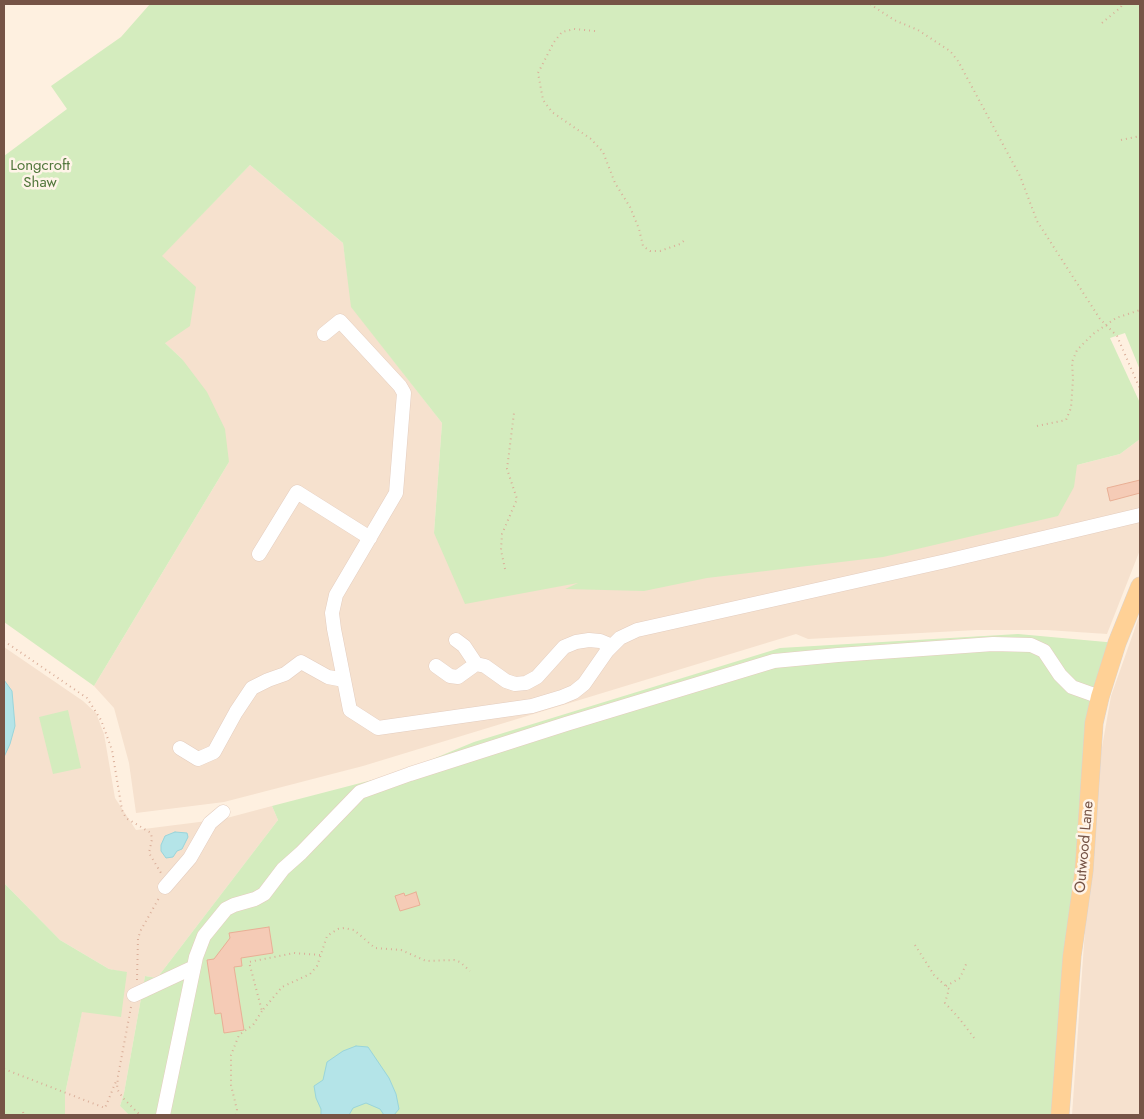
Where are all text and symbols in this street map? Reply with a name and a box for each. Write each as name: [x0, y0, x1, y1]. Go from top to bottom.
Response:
park label: Longcroft Shaw: [10, 157, 70, 192]
street label: Outwood Lane: [1072, 800, 1098, 894]

